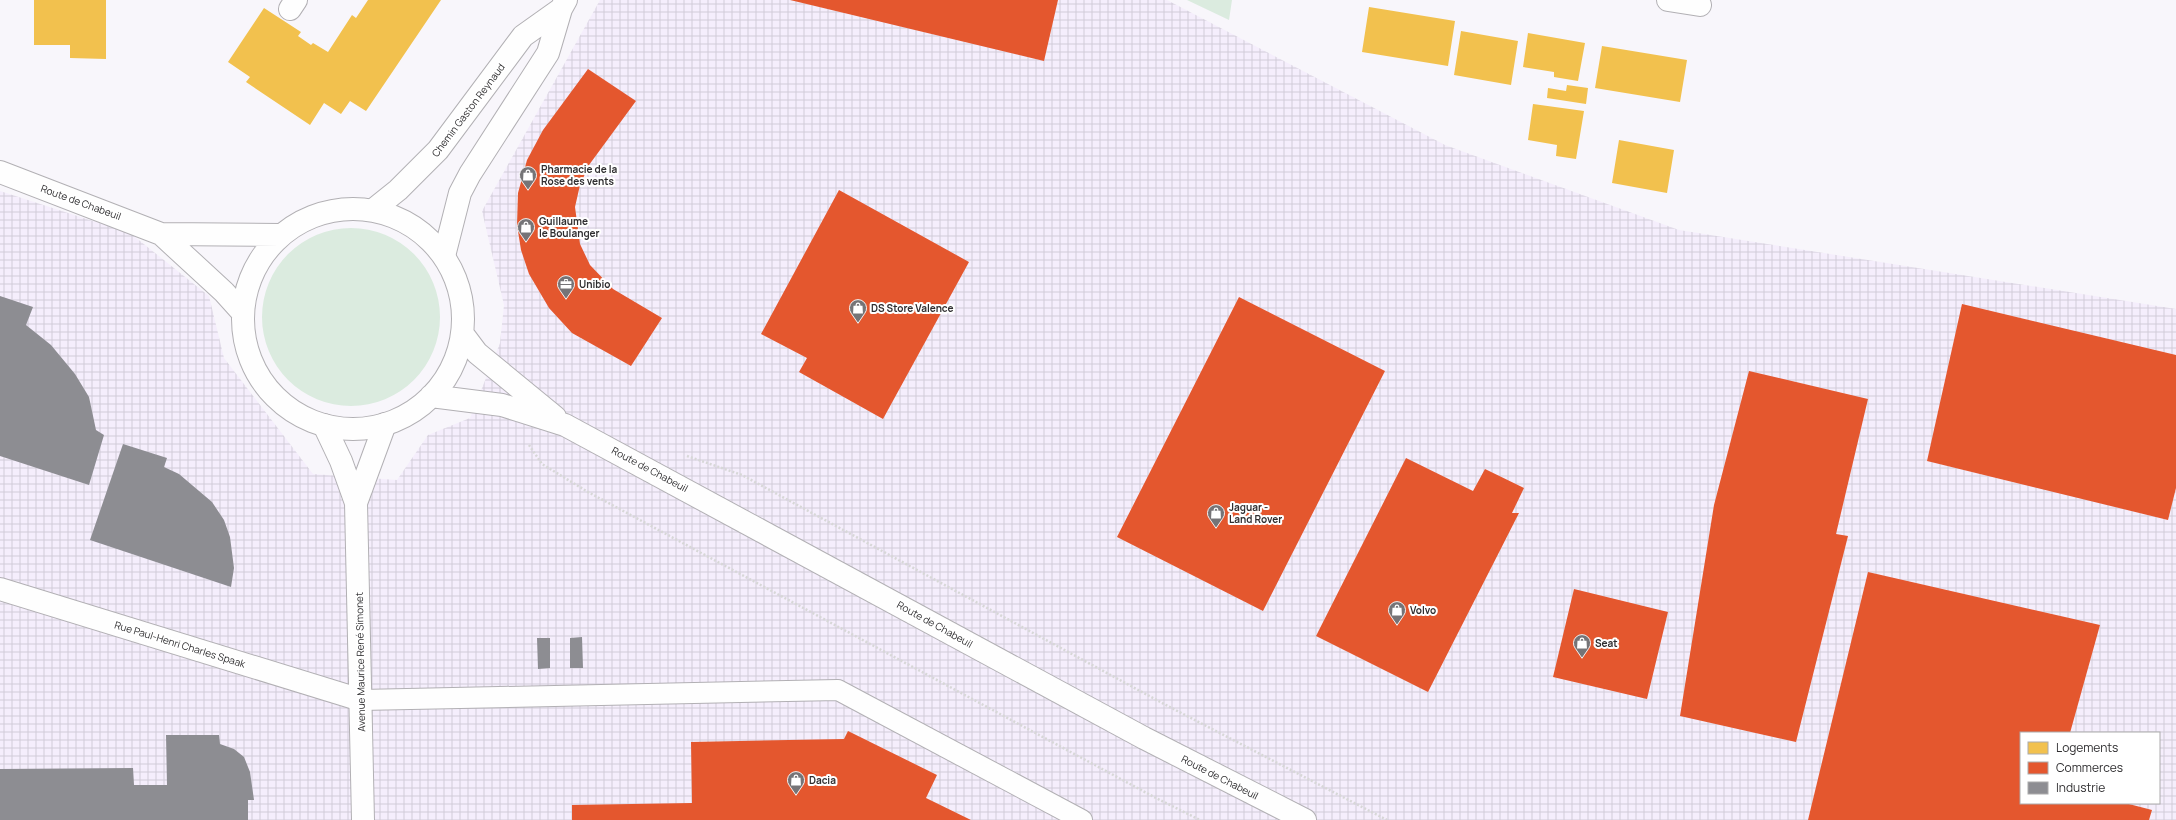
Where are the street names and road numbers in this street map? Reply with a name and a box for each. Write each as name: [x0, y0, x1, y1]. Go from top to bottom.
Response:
street label: Chemin Gaston Reynaud: [428, 60, 508, 160]
street label: Route de Chabeuil: [39, 181, 123, 223]
street label: Route de Chabeuil: [609, 443, 691, 495]
street label: Avenue Maurice René Simonet: [352, 592, 368, 732]
street label: Route de Chabeuil: [895, 597, 975, 651]
street label: Rue Paul-Henri Charles Spaak: [113, 617, 248, 671]
street label: Route de Chabeuil: [1179, 752, 1261, 802]

